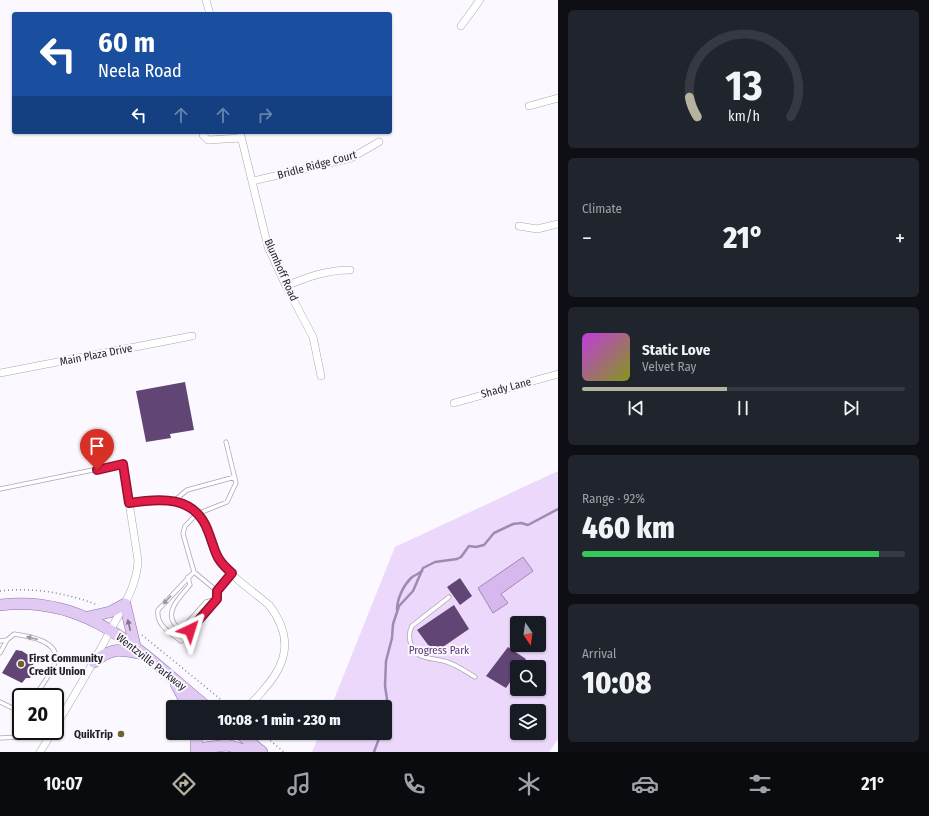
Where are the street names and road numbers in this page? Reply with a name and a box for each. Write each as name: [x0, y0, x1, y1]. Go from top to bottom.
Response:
street label: Bridle Ridge Court: [276, 148, 358, 182]
street label: Blumhoff Road: [261, 237, 301, 303]
street label: Main Plaza Drive: [59, 342, 133, 368]
street label: Shady Lane: [479, 375, 533, 401]
street label: Wentzville Parkway: [113, 631, 189, 693]

